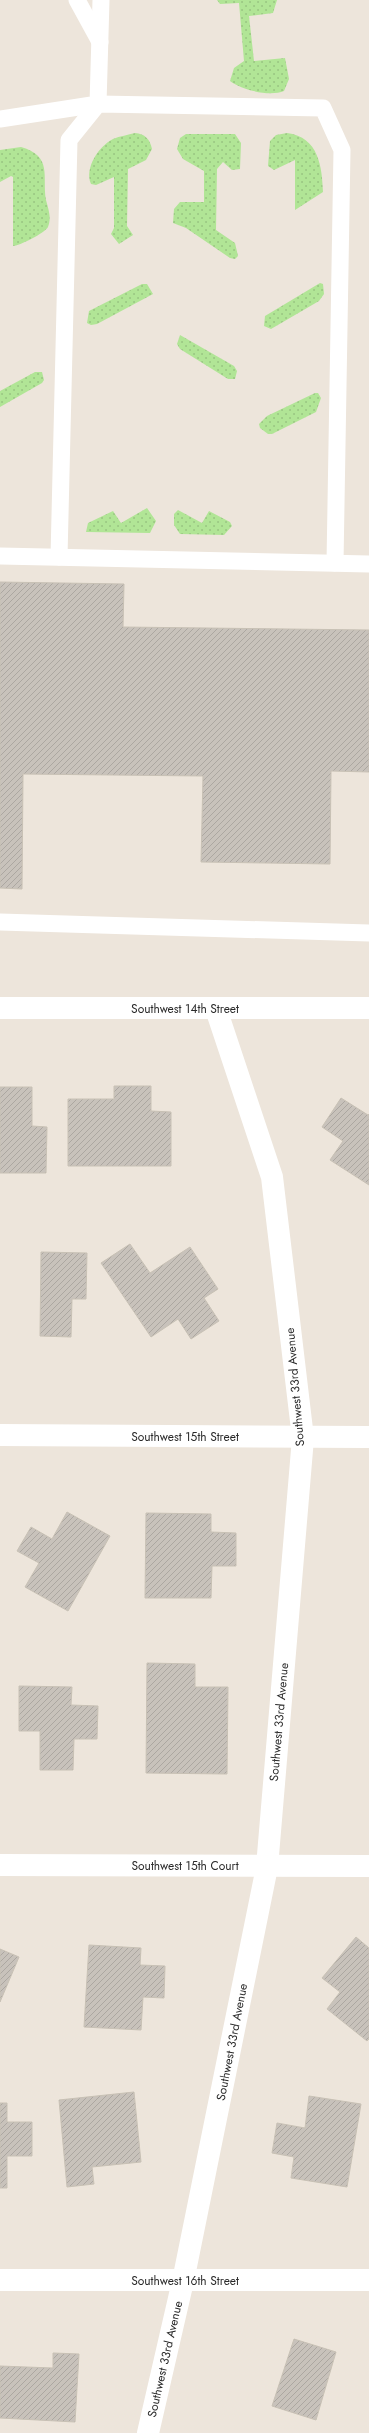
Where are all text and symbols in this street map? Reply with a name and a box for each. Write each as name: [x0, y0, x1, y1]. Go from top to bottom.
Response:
street label: Southwest 14th Street: [131, 1000, 239, 1018]
street label: Southwest 33rd Avenue: [281, 1327, 309, 1447]
street label: Southwest 15th Street: [131, 1428, 239, 1446]
street label: Southwest 33rd Avenue: [265, 1662, 293, 1782]
street label: Southwest 15th Court: [131, 1857, 239, 1875]
street label: Southwest 33rd Avenue: [212, 1982, 252, 2102]
street label: Southwest 16th Street: [131, 2272, 239, 2290]
street label: Southwest 33rd Avenue: [143, 2299, 187, 2419]

